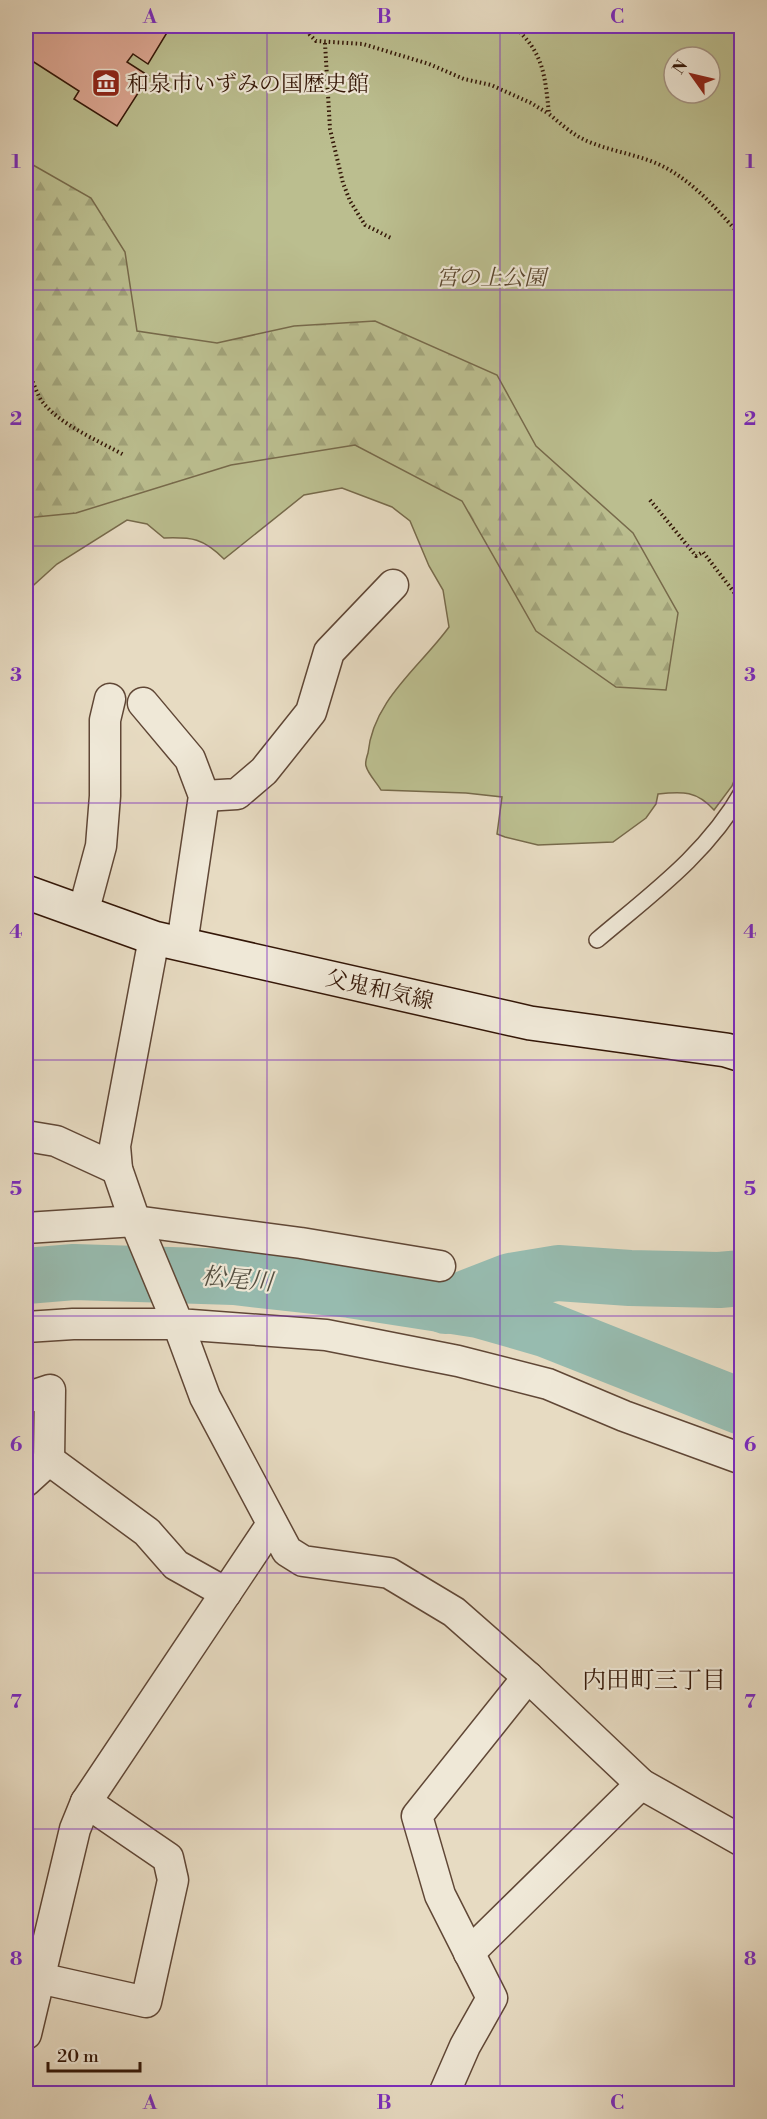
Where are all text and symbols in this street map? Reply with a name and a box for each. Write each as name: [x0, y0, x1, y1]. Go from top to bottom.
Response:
text: A: [142, 5, 158, 30]
text: B: [376, 5, 392, 30]
text: C: [610, 5, 624, 30]
north arrow: [662, 45, 722, 105]
text: N: [669, 56, 692, 78]
museum icon: 和泉市いずみの国歴史館: [90, 67, 122, 99]
place label: 和泉市いずみの国歴史館: [127, 71, 369, 98]
text: 1: [11, 150, 21, 175]
text: 1: [745, 150, 755, 175]
park label: 宮の上公園: [436, 265, 549, 292]
text: 2: [10, 407, 22, 432]
text: 2: [744, 407, 756, 432]
text: 3: [10, 663, 22, 688]
text: 3: [744, 663, 756, 688]
text: 4: [9, 920, 23, 945]
text: 4: [743, 920, 757, 945]
street label: 父鬼和気線: [323, 965, 436, 1016]
text: 5: [10, 1177, 22, 1202]
text: 5: [744, 1177, 756, 1202]
water label: 松尾川: [200, 1262, 277, 1298]
text: 6: [10, 1433, 23, 1458]
text: 6: [744, 1433, 757, 1458]
district label: 内田町三丁目: [582, 1666, 726, 1696]
text: 7: [10, 1690, 22, 1715]
text: 7: [744, 1690, 756, 1715]
text: 8: [10, 1947, 23, 1972]
text: 8: [744, 1947, 757, 1972]
scale bar: [48, 2035, 140, 2073]
text: 20 m: [57, 2045, 99, 2068]
text: A: [142, 2091, 158, 2116]
text: B: [376, 2091, 392, 2116]
text: C: [610, 2091, 624, 2116]

